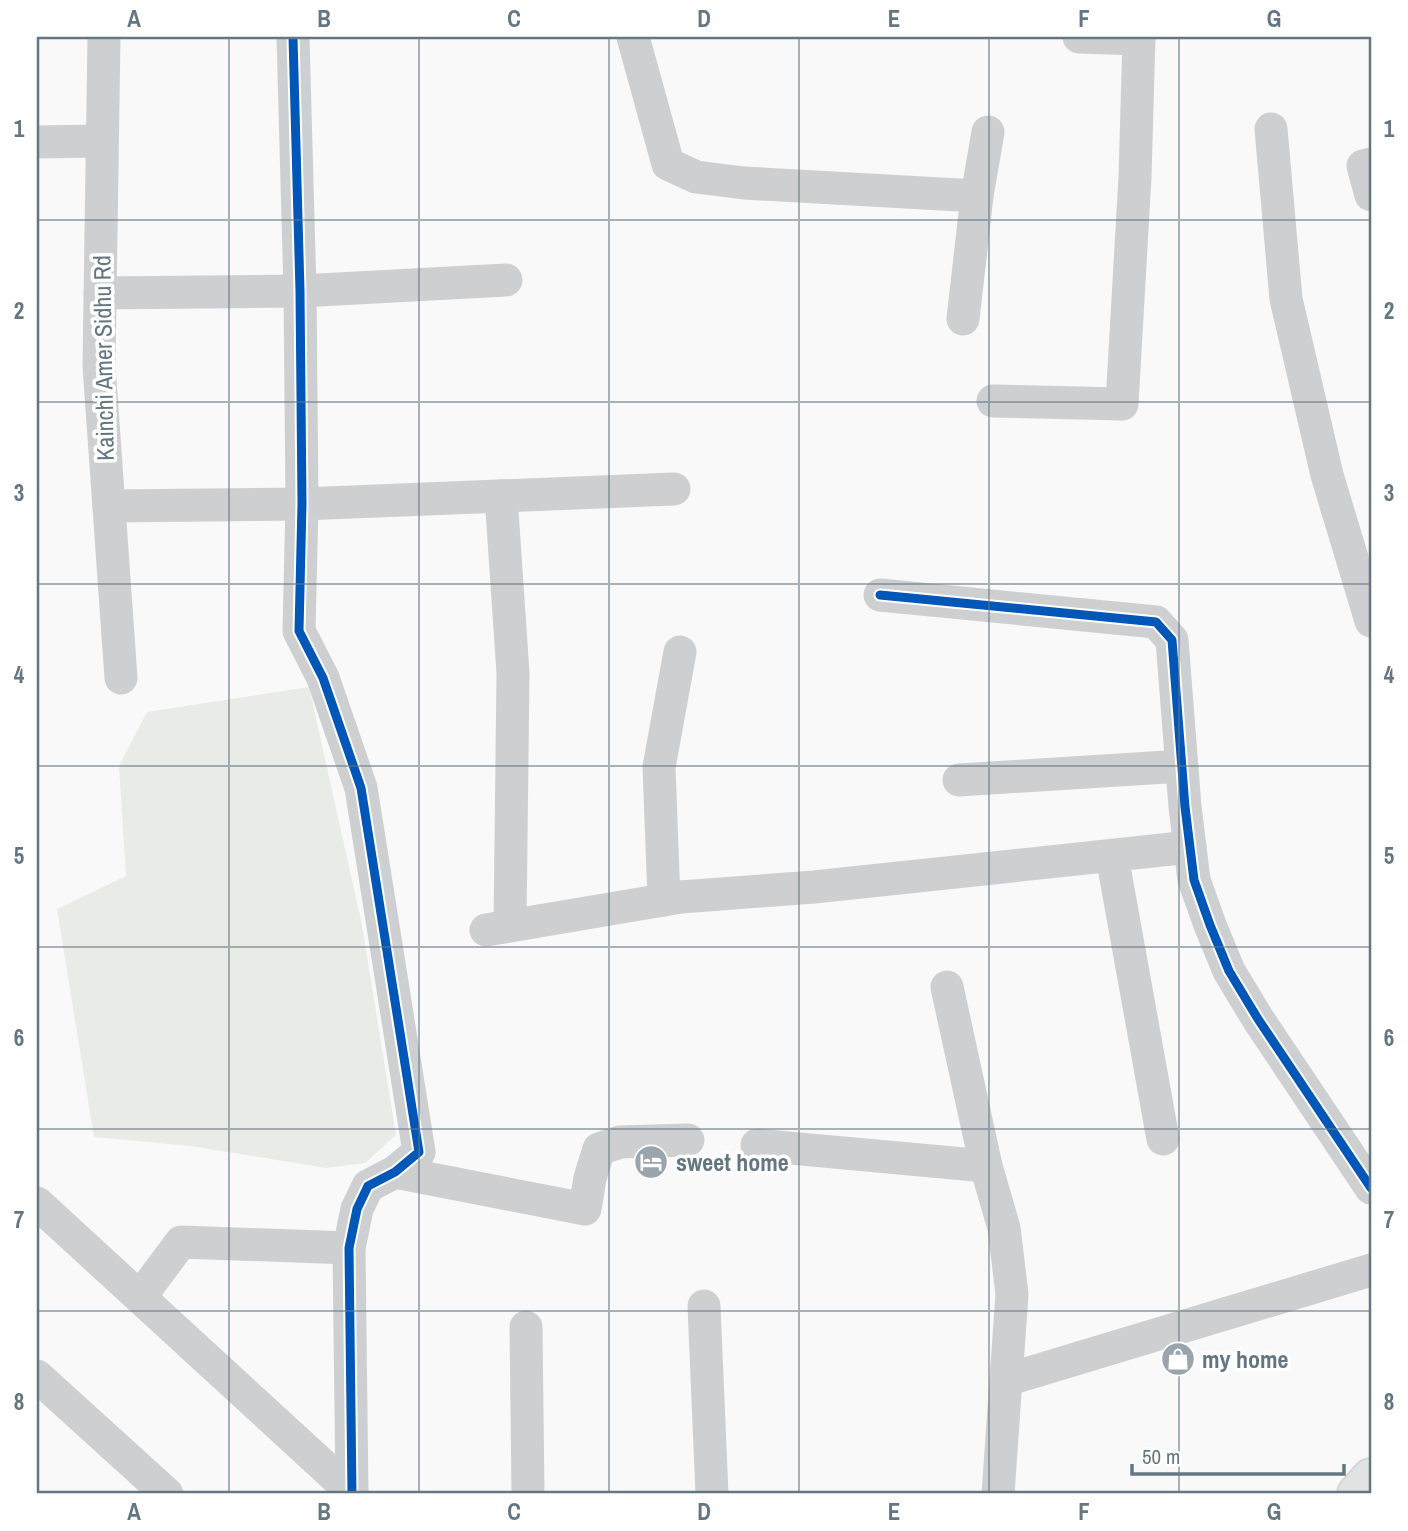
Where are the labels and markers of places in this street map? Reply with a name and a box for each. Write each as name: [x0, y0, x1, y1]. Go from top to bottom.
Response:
hotel icon: sweet home: [632, 1143, 670, 1181]
place label: sweet home: [676, 1146, 789, 1178]
shop icon: my home: [1159, 1340, 1197, 1378]
place label: my home: [1202, 1343, 1288, 1375]

